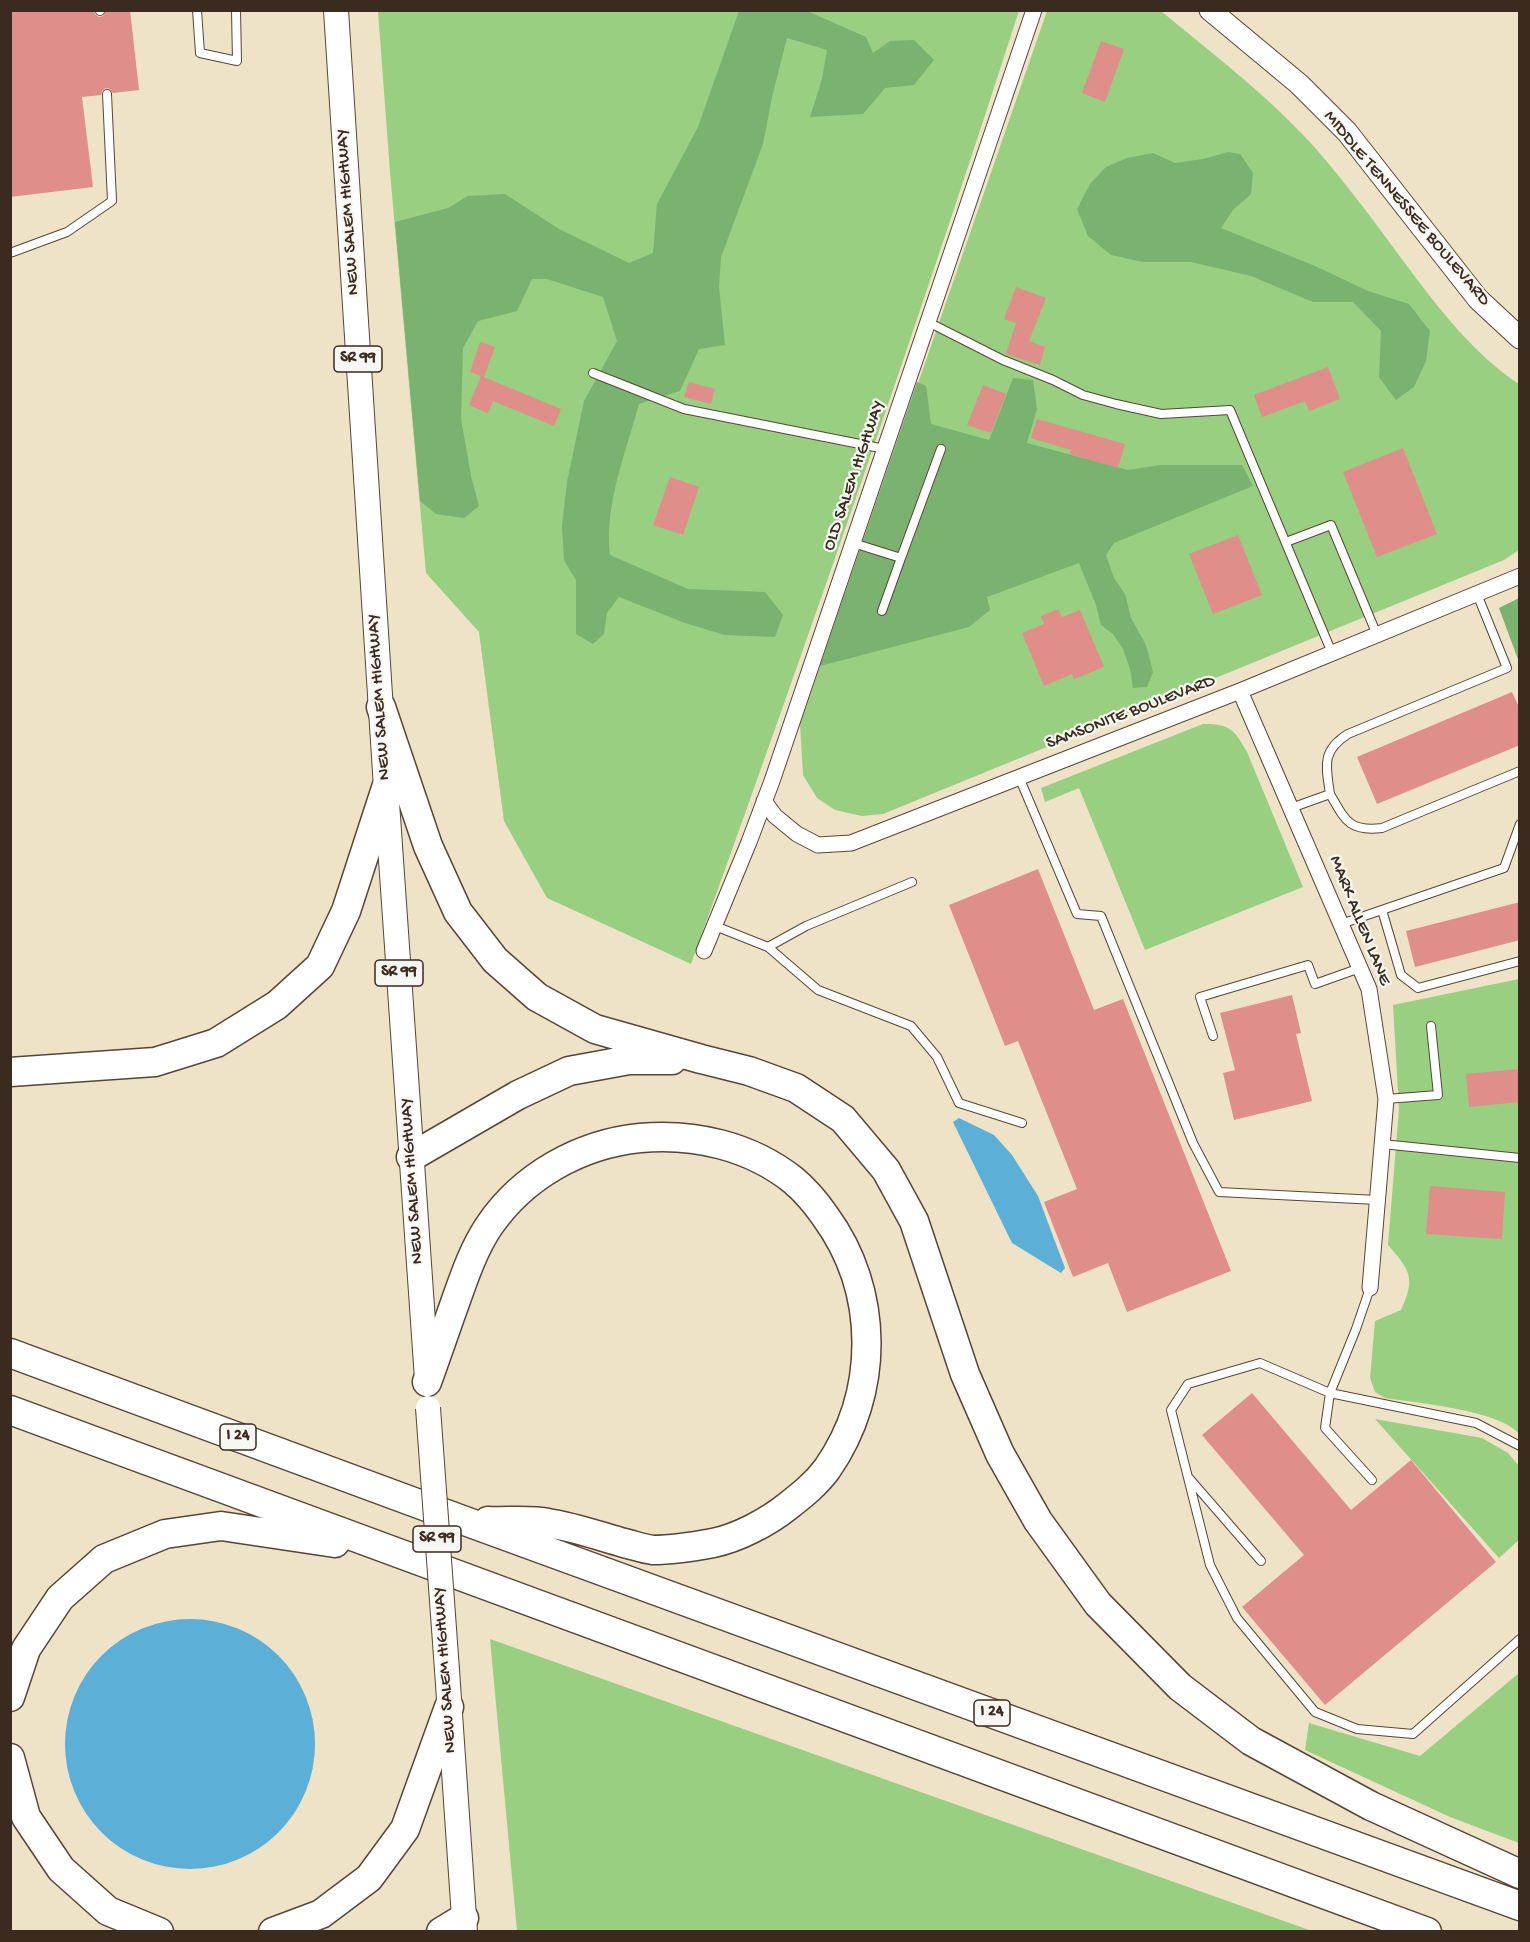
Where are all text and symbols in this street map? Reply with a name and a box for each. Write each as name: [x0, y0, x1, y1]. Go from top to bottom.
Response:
street label: MIDDLE TENNESSEE BOULEVARD: [1318, 107, 1494, 311]
street label: NEW SALEM HIGHWAY: [332, 128, 366, 296]
road number: SR 99: [334, 346, 382, 372]
street label: OLD SALEM HIGHWAY: [819, 398, 891, 554]
street label: NEW SALEM HIGHWAY: [363, 613, 397, 781]
street label: SAMSONITE BOULEVARD: [1044, 671, 1218, 755]
street label: MARK ALLEN LANE: [1323, 853, 1395, 989]
road number: SR 99: [375, 960, 423, 986]
street label: NEW SALEM HIGHWAY: [396, 1097, 430, 1265]
road number: I 24: [220, 1424, 256, 1450]
road number: SR 99: [413, 1526, 461, 1552]
street label: NEW SALEM HIGHWAY: [429, 1586, 463, 1754]
road number: I 24: [974, 1700, 1010, 1726]

